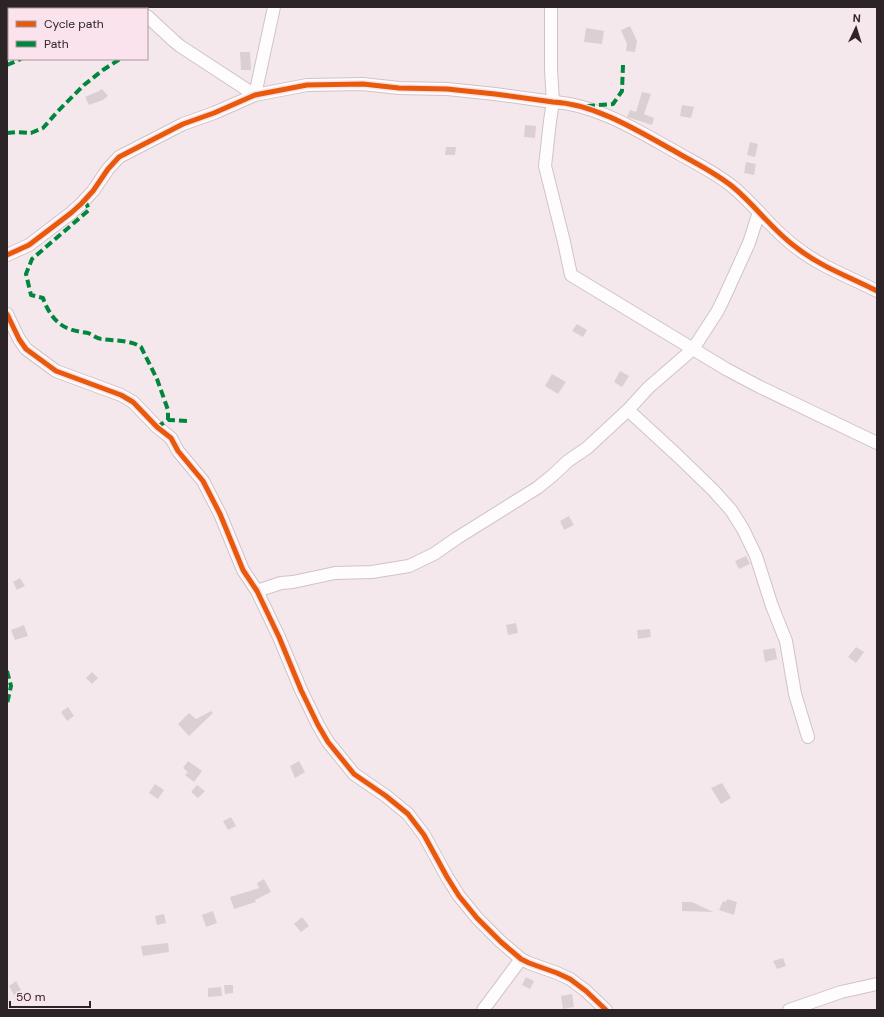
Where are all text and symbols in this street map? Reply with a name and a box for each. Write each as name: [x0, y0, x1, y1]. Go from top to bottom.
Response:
legend: [8, 8, 148, 60]
north arrow: [836, 8, 876, 48]
text: N: [852, 11, 861, 25]
text: Cycle path: [44, 16, 104, 32]
text: Path: [44, 36, 69, 52]
scale bar: [10, 983, 90, 1009]
text: 50 m: [16, 989, 45, 1005]

